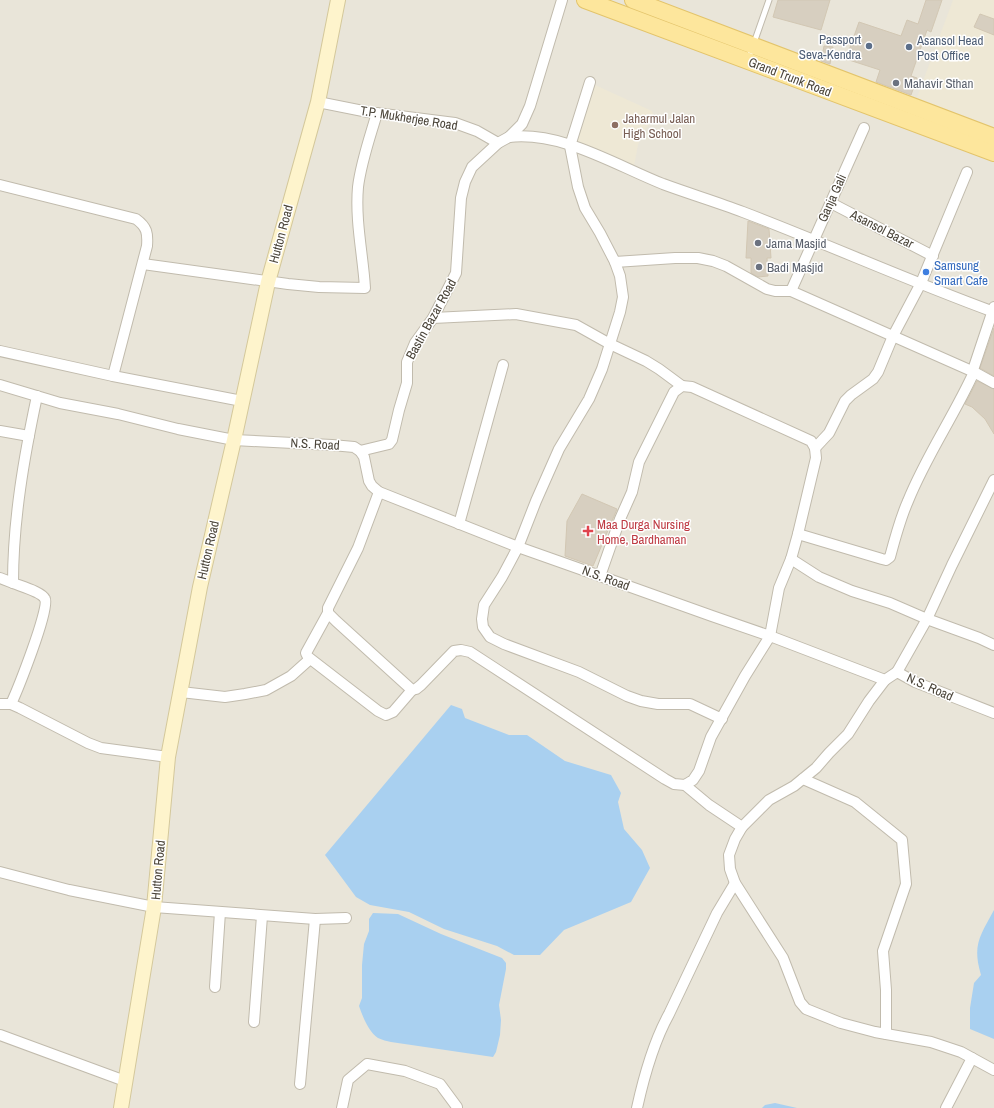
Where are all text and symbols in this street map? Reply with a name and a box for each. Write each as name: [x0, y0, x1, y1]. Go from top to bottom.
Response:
place label: Passport Seva-Kendra: [799, 31, 861, 63]
place label: Asansol Head Post Office: [916, 32, 983, 64]
marker: Passport Seva-Kendra: [864, 41, 874, 51]
marker: Asansol Head Post Office: [904, 42, 914, 52]
street label: Grand Trunk Road: [746, 53, 834, 101]
place label: Mahavir Sthan: [904, 75, 973, 92]
marker: Mahavir Sthan: [891, 78, 901, 88]
street label: T.P. Mukherjee Road: [359, 102, 459, 134]
place label: Jaharmul Jalan High School: [623, 110, 695, 142]
marker: Jaharmul Jalan High School: [610, 120, 620, 130]
street label: Ganja Gali: [814, 171, 850, 225]
street label: Hutton Road: [265, 203, 297, 265]
street label: Asansol Bazar: [847, 205, 917, 252]
place label: Jama Masjid: [766, 235, 826, 252]
marker: Jama Masjid: [753, 238, 763, 248]
place label: Samsung Smart Cafe: [934, 257, 988, 289]
place label: Badi Masjid: [767, 259, 823, 276]
marker: Badi Masjid: [754, 262, 764, 272]
marker: Samsung Smart Cafe: [921, 267, 931, 277]
street label: Bastin Bazar Road: [402, 276, 460, 362]
street label: N.S. Road: [290, 434, 340, 454]
place label: Maa Durga Nursing Home, Bardhaman: [597, 516, 690, 548]
street label: Hutton Road: [193, 519, 223, 581]
marker: Maa Durga Nursing Home, Bardhaman: [582, 525, 594, 537]
street label: N.S. Road: [580, 562, 632, 594]
street label: N.S. Road: [904, 669, 956, 705]
street label: Hutton Road: [147, 839, 169, 901]

